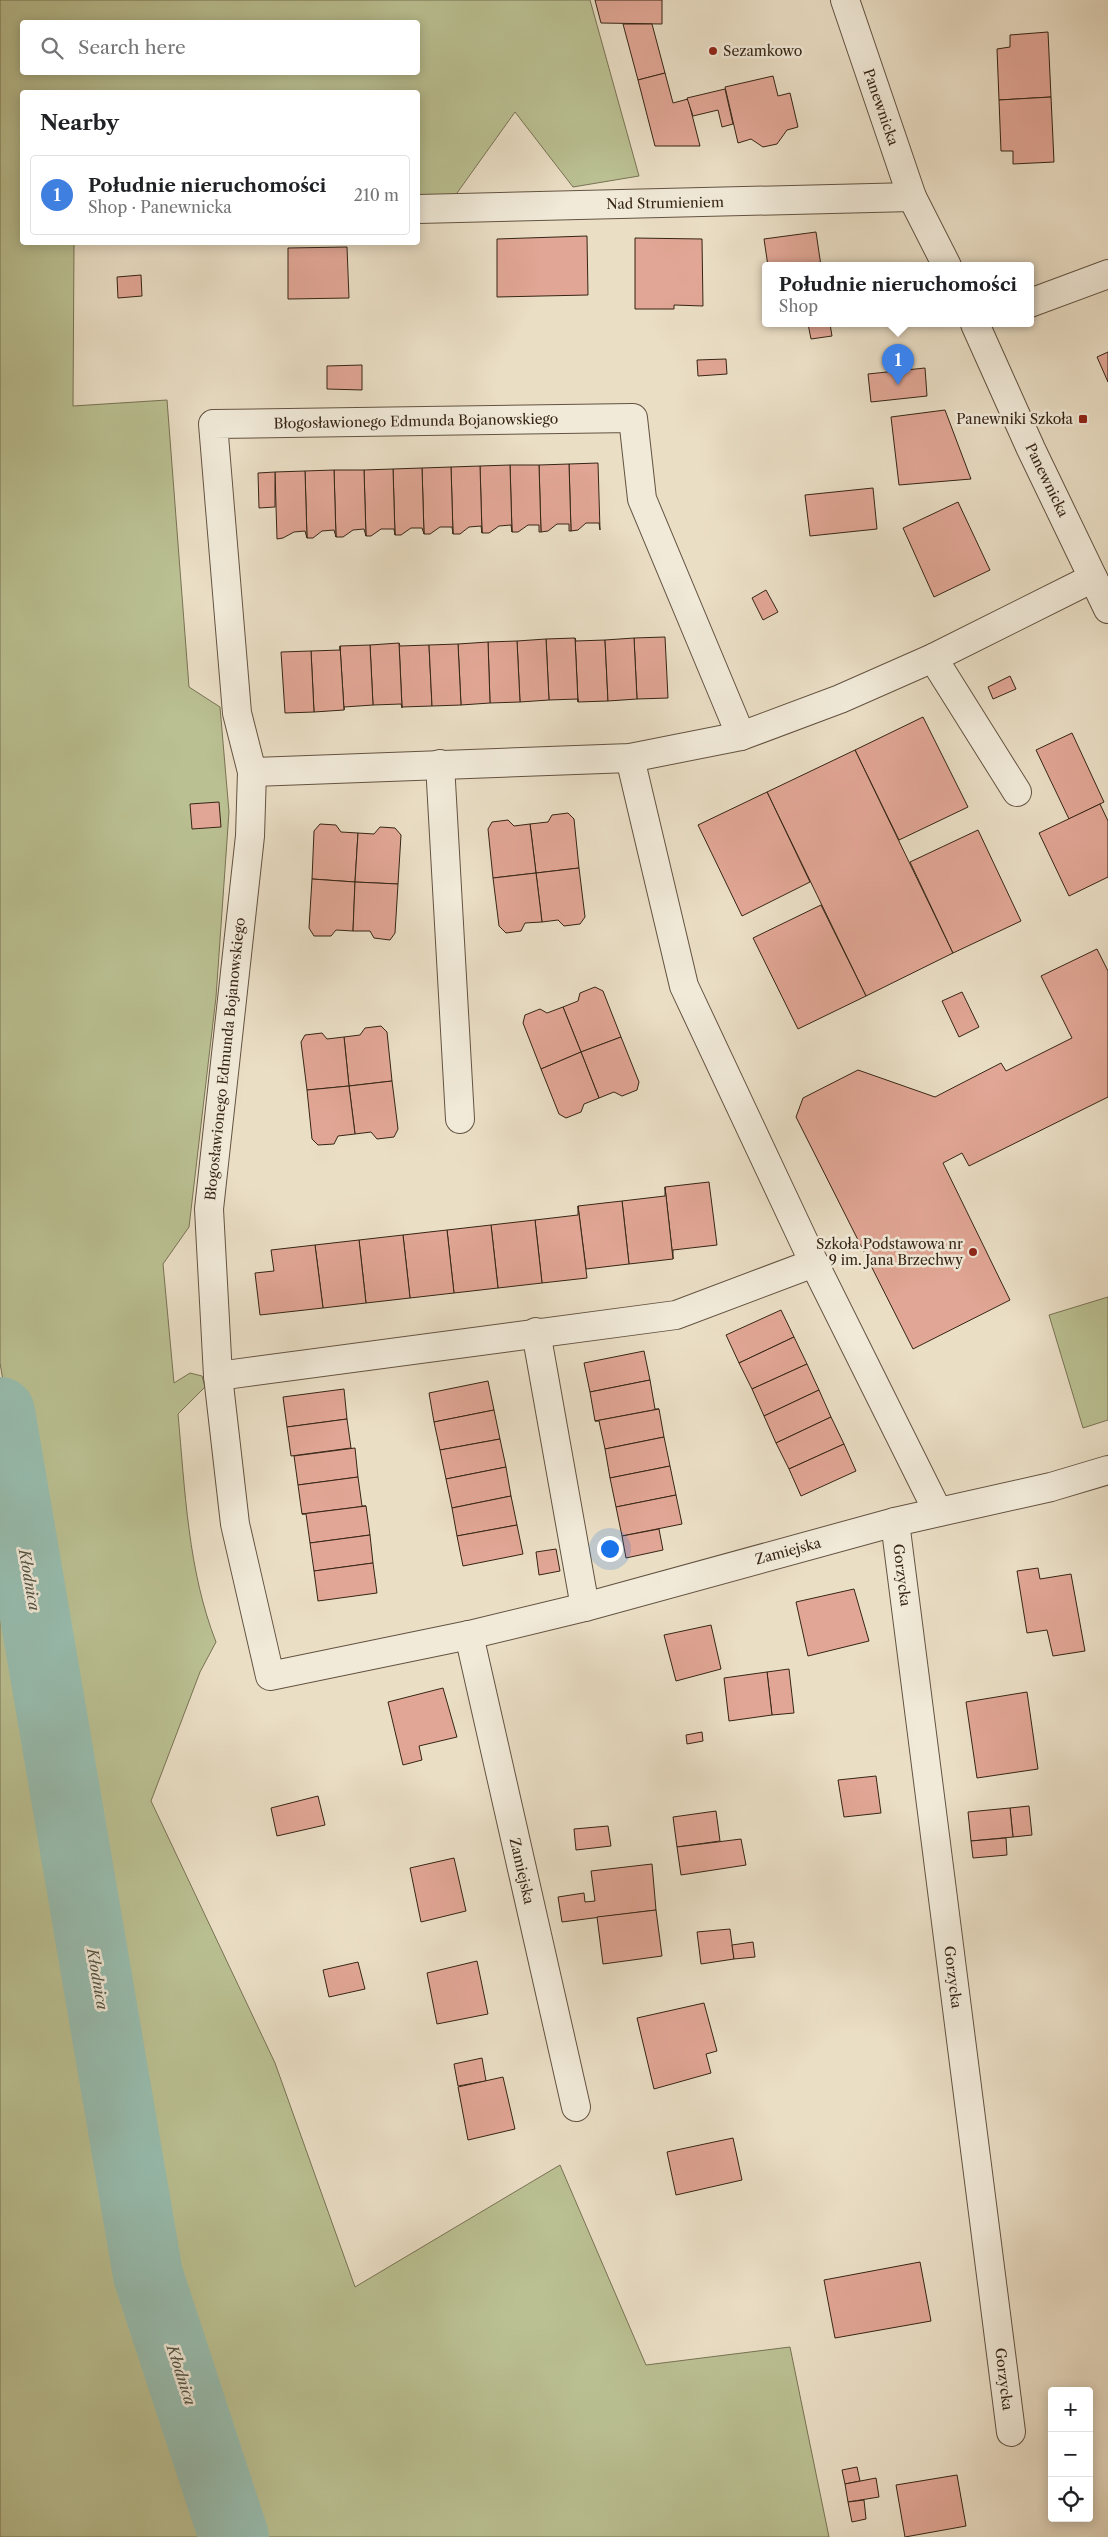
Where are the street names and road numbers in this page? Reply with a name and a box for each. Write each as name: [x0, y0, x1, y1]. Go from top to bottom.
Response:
street label: Panewnicka: [859, 66, 903, 148]
street label: Nad Strumieniem: [606, 193, 724, 213]
street label: Błogosławionego Edmunda Bojanowskiego: [274, 410, 558, 432]
street label: Panewnicka: [1021, 440, 1073, 520]
street label: Błogosławionego Edmunda Bojanowskiego: [201, 916, 249, 1202]
street label: Zamiejska: [753, 1533, 823, 1568]
street label: Gorzycka: [889, 1543, 915, 1608]
street label: Zamiejska: [506, 1836, 538, 1906]
street label: Gorzycka: [940, 1945, 966, 2010]
street label: Gorzycka: [991, 2347, 1017, 2412]

